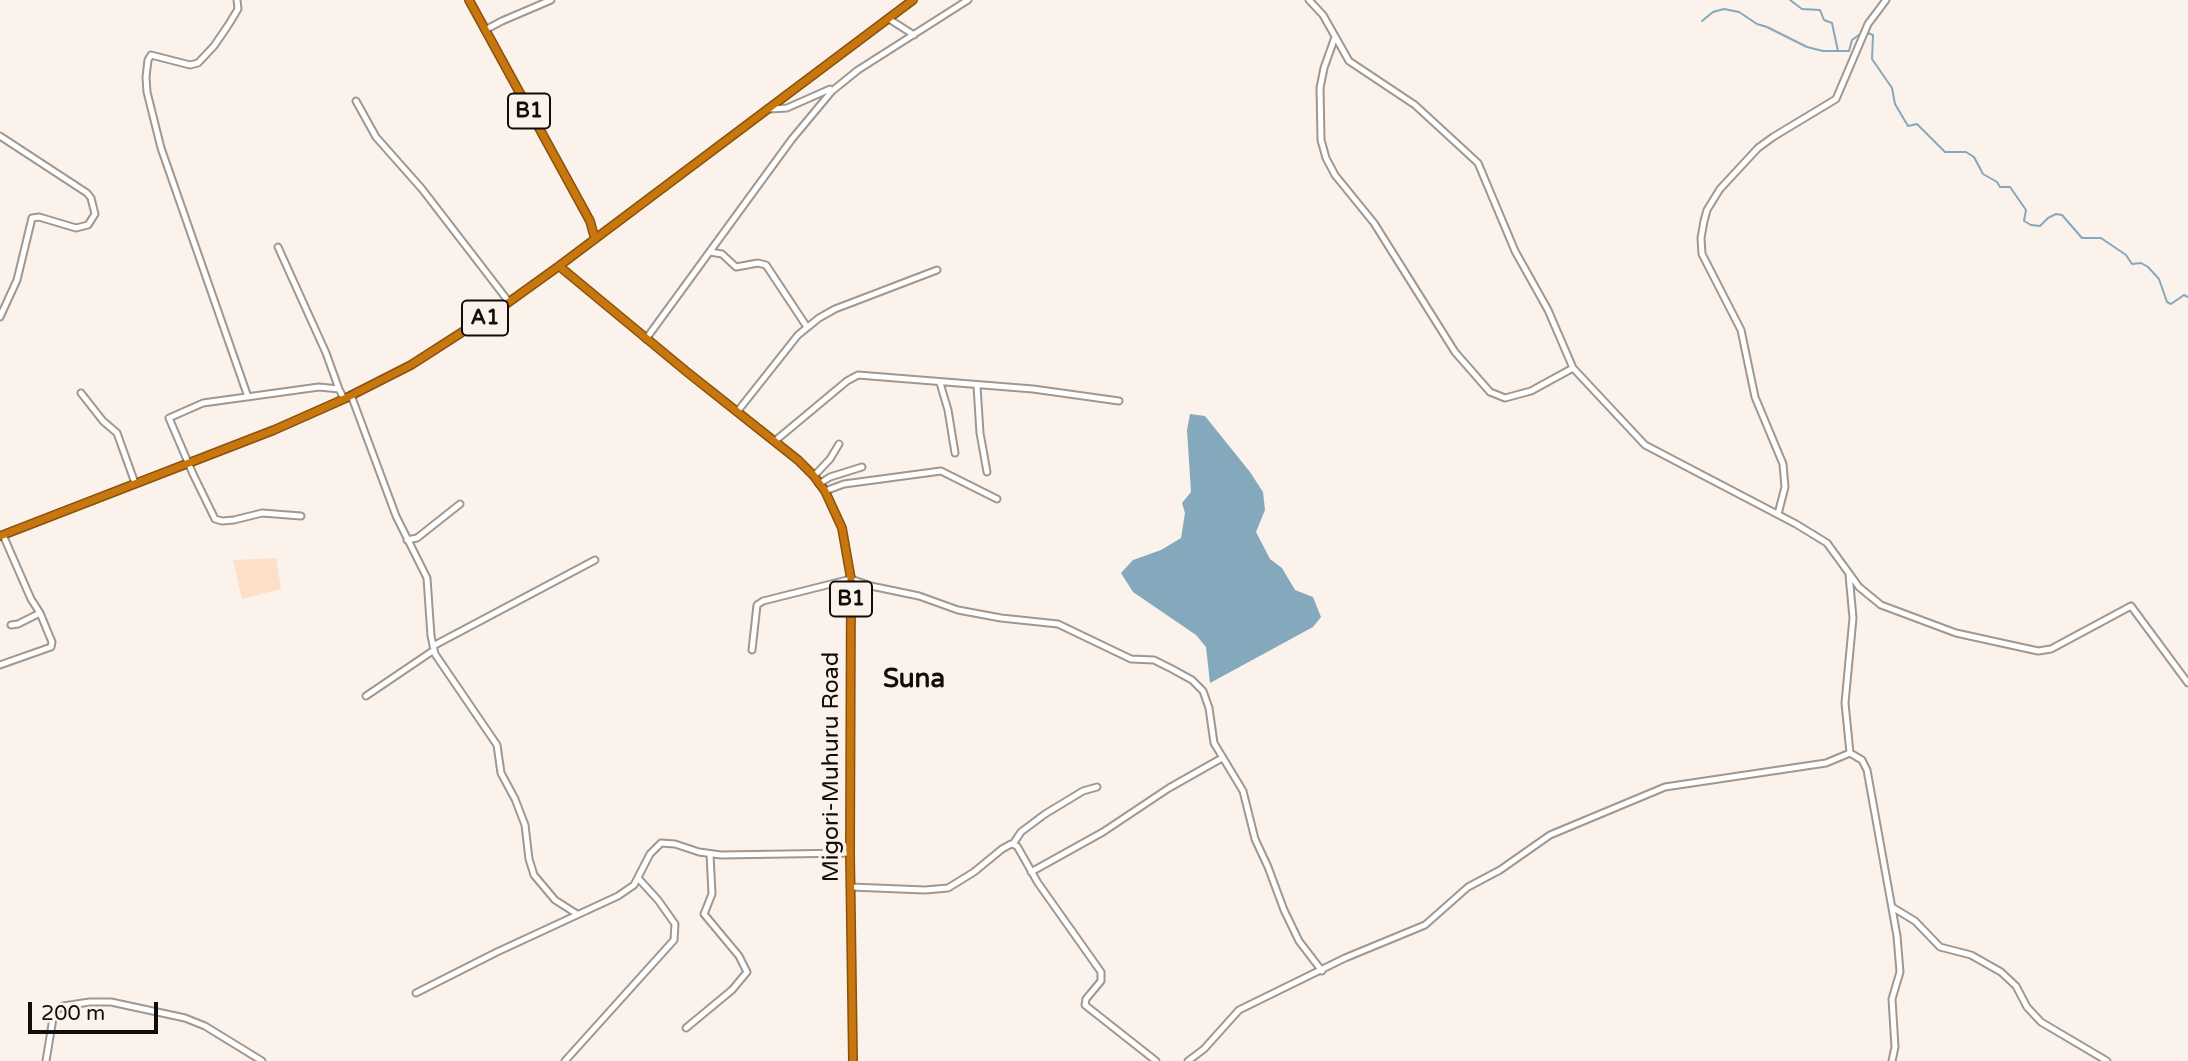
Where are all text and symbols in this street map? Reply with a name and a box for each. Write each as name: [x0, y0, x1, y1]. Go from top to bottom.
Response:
road number: B1: [508, 94, 550, 128]
road number: A1: [462, 300, 508, 336]
road number: B1: [830, 582, 872, 616]
street label: Migori-Muhuru Road: [818, 652, 846, 882]
district label: Suna: [883, 664, 945, 696]
scale bar: [32, 988, 161, 1032]
text: 200 m: [41, 1001, 105, 1026]

